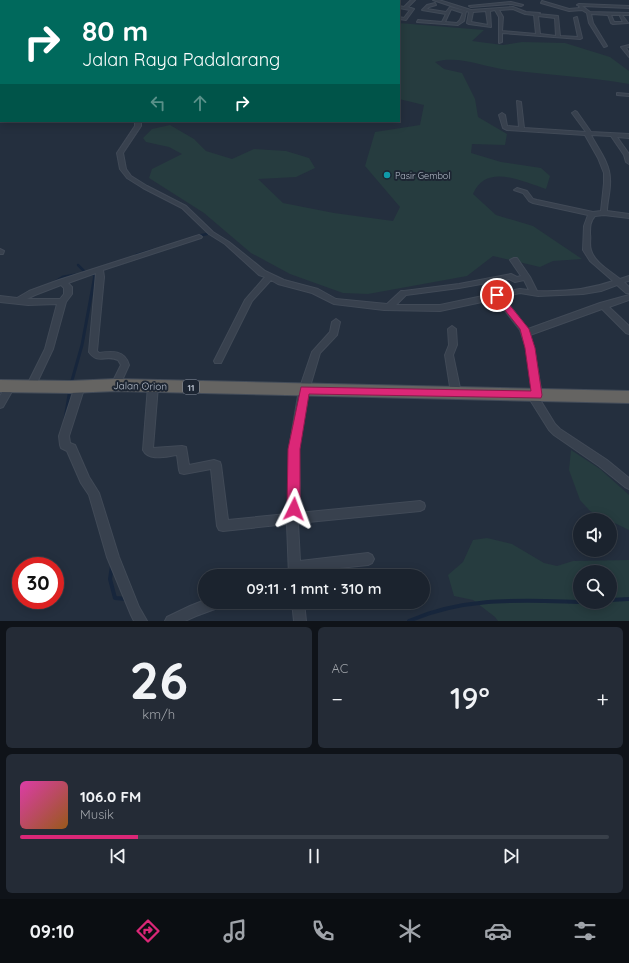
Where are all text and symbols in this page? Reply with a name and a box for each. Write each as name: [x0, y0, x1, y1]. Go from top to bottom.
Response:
text: 80 m: [82, 13, 148, 48]
icon: right: [16, 16, 68, 68]
text: Jalan Raya Padalarang: [82, 48, 280, 71]
icon: left: [147, 92, 169, 114]
icon: ahead: [189, 92, 211, 114]
icon: right: [231, 92, 253, 114]
marker: Pasir Gembol: [382, 170, 392, 180]
place label: Pasir Gembol: [395, 170, 450, 181]
pin: [480, 278, 514, 312]
icon: arrive: [486, 284, 508, 306]
street label: Jalan Orion: [113, 379, 167, 393]
road number: 11: [183, 380, 199, 394]
position arrow: [273, 488, 315, 530]
map controls: [573, 513, 617, 609]
button: sound: [573, 513, 617, 557]
speed limit sign: 30: [12, 557, 64, 609]
button: search: [573, 565, 617, 609]
text: 09:11 · 1 mnt · 310 m: [247, 579, 381, 598]
text: 26: [130, 647, 188, 712]
text: AC: [332, 660, 348, 676]
text: 19°: [450, 679, 490, 717]
text: −: [332, 685, 343, 713]
text: +: [597, 685, 609, 713]
text: km/h: [142, 706, 175, 722]
text: 106.0 FM: [80, 787, 141, 806]
text: Musik: [80, 806, 114, 822]
icon: previous: [107, 845, 129, 867]
icon: pause: [303, 845, 325, 867]
icon: next: [500, 845, 522, 867]
icon: directions: [134, 917, 162, 945]
icon: music: [221, 917, 249, 945]
icon: phone: [309, 917, 337, 945]
icon: climate: [396, 917, 424, 945]
icon: car: [484, 917, 512, 945]
icon: filters: [571, 917, 599, 945]
text: 09:10: [30, 920, 74, 943]

